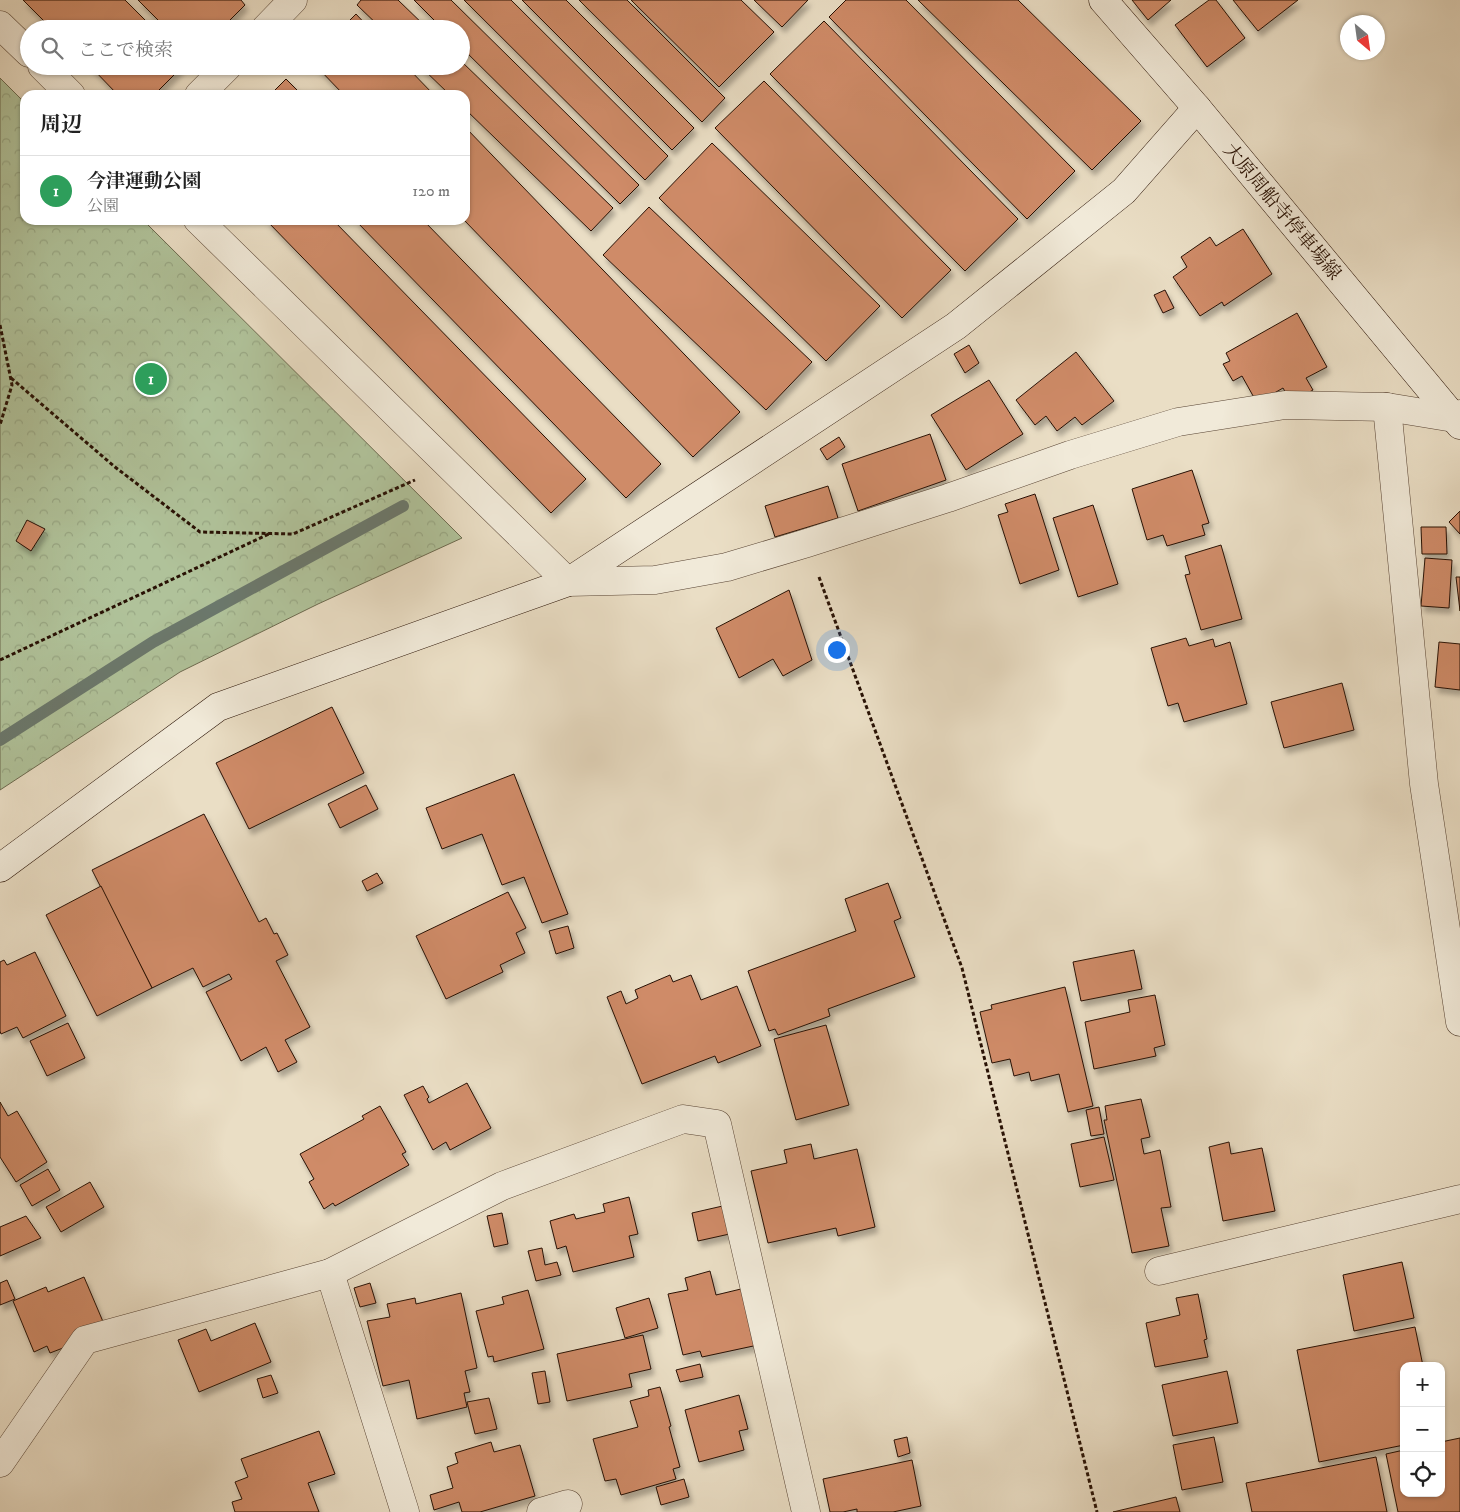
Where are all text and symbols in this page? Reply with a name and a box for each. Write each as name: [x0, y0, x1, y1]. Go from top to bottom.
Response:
north arrow: [1340, 15, 1385, 60]
search box: [20, 20, 470, 75]
icon: search: [38, 34, 66, 62]
text: ここで検索: [78, 39, 173, 62]
text: 周辺: [40, 112, 82, 138]
street label: 大原周船寺停車場線: [1218, 139, 1346, 285]
text: 今津運動公園: [87, 170, 201, 193]
text: 1: [53, 181, 59, 201]
text: 120 m: [412, 181, 450, 201]
text: 公園: [87, 196, 119, 216]
pin: 1: [135, 360, 167, 398]
your location: [824, 637, 850, 663]
map controls: [1400, 1362, 1445, 1497]
button: +: [1400, 1362, 1445, 1407]
button: −: [1400, 1407, 1445, 1452]
button: locate: [1400, 1452, 1445, 1497]

